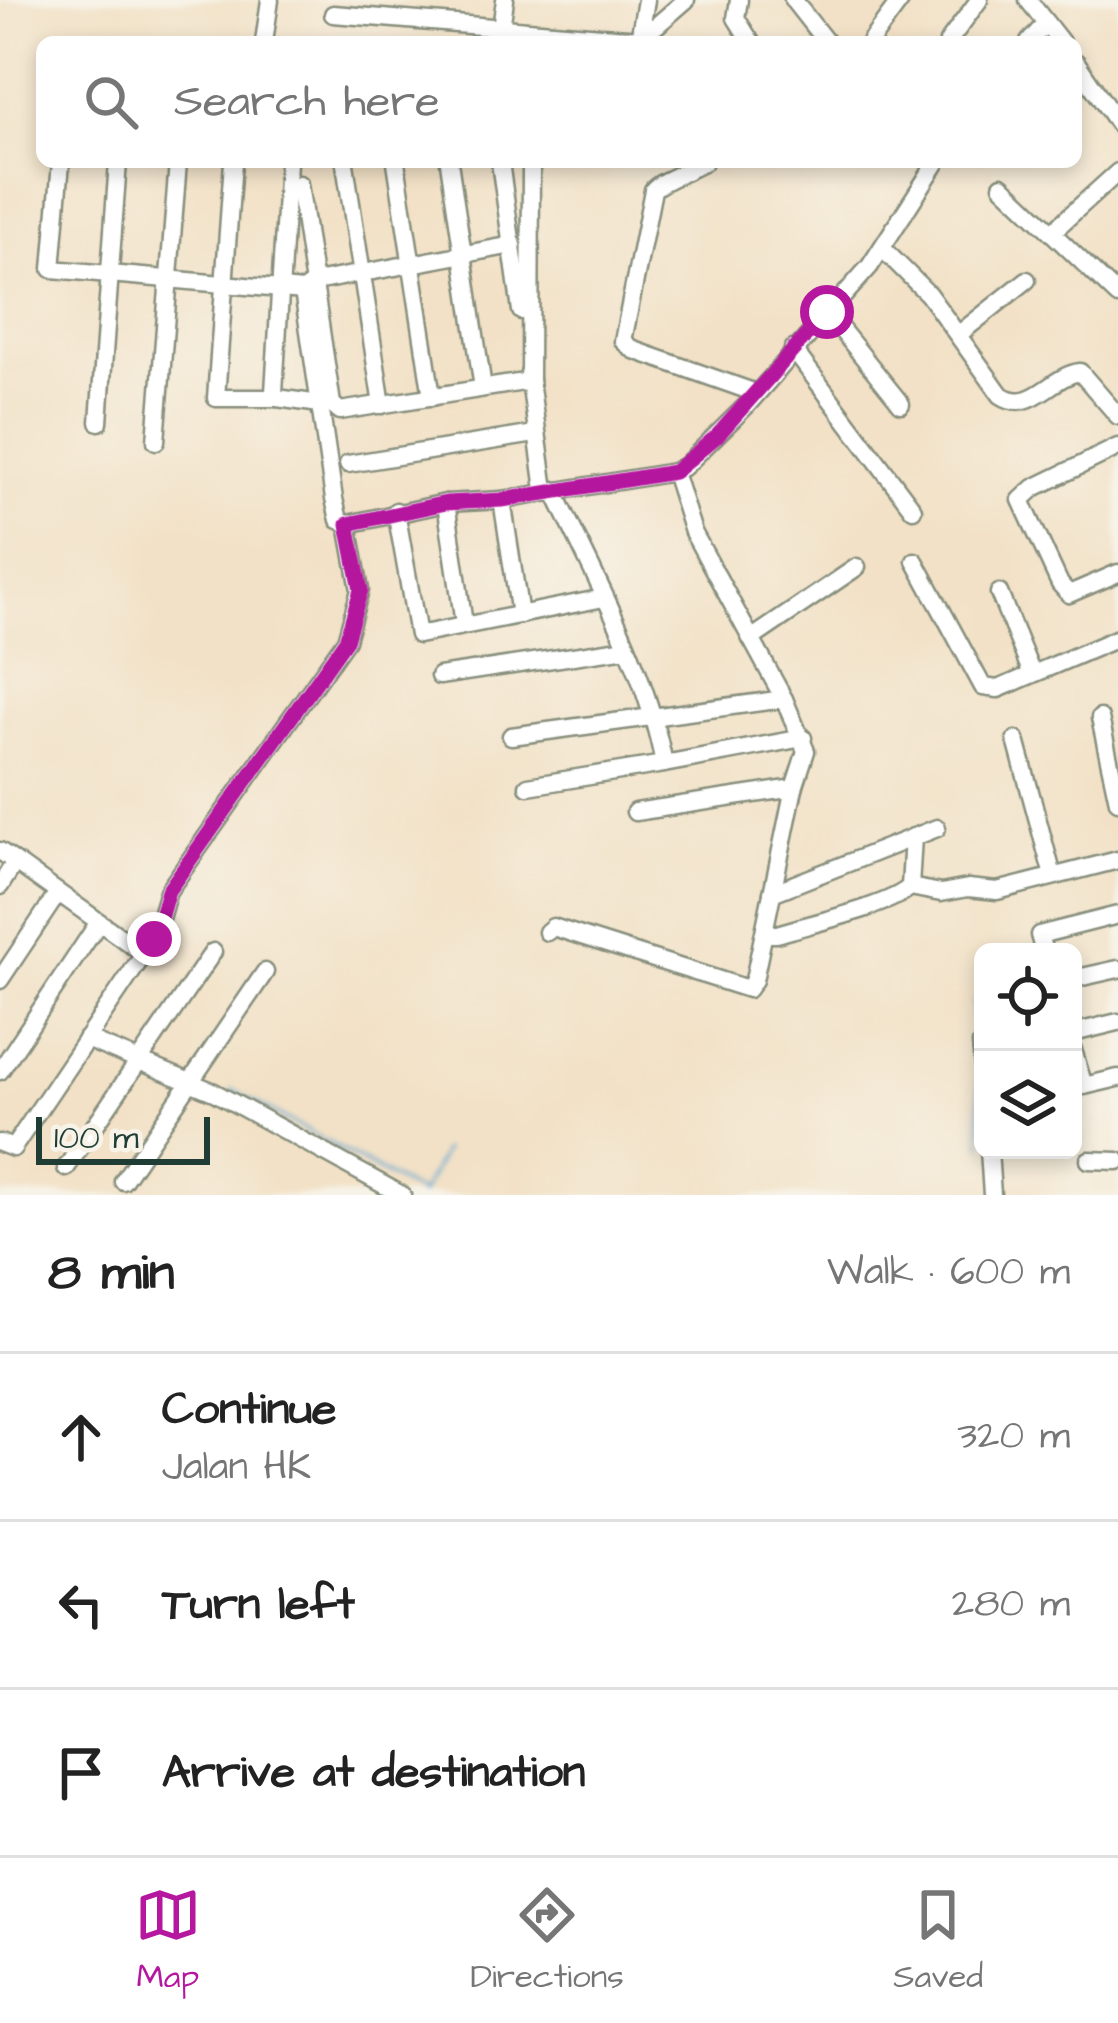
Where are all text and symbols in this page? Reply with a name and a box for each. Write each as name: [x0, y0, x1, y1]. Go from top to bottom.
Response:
search box: [36, 36, 1082, 168]
icon: search: [78, 69, 144, 135]
text: Search here: [174, 71, 440, 133]
route start: [800, 285, 854, 339]
route end: [127, 912, 181, 966]
map controls: [974, 943, 1082, 1159]
button: locate: [974, 943, 1082, 1051]
button: layers: [974, 1051, 1082, 1159]
scale bar: [36, 1111, 210, 1164]
text: 100 m: [54, 1115, 139, 1161]
text: 8 min: [48, 1238, 174, 1309]
text: Walk · 600 m: [827, 1246, 1070, 1300]
text: Continue: [162, 1379, 336, 1441]
icon: ahead: [48, 1404, 114, 1470]
text: 320 m: [957, 1410, 1070, 1464]
text: Jalan HK: [162, 1441, 311, 1495]
icon: left: [48, 1572, 114, 1638]
text: Turn left: [162, 1574, 355, 1636]
text: 280 m: [952, 1578, 1070, 1632]
icon: arrive: [48, 1740, 114, 1806]
text: Arrive at destination: [162, 1742, 585, 1804]
tab: Map: [135, 1882, 201, 2000]
tab: Directions: [470, 1882, 624, 2000]
tab: Saved: [893, 1882, 983, 2000]

